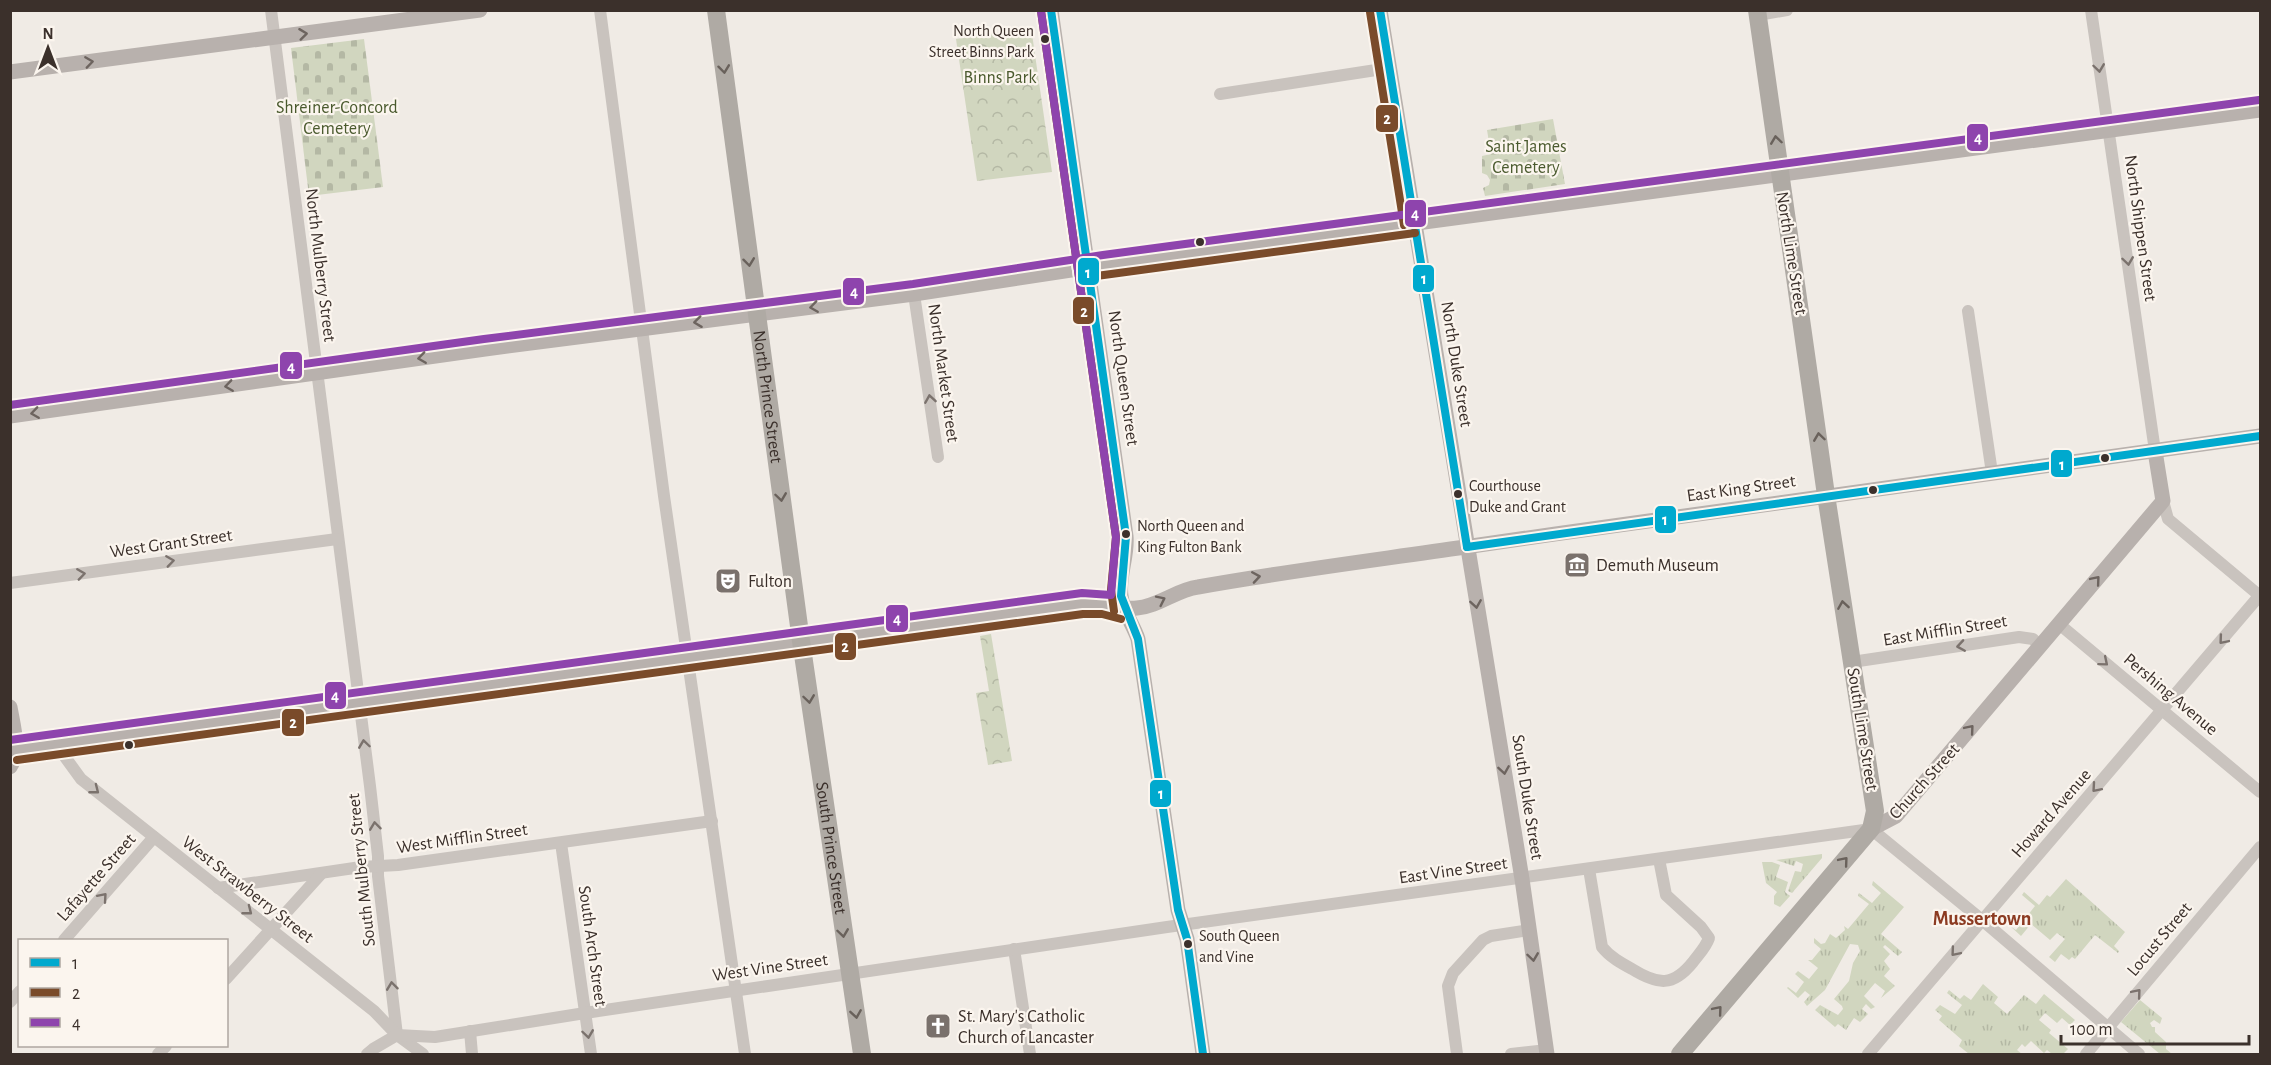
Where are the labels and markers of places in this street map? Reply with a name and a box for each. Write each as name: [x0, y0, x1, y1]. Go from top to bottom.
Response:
place label: North Queen Street Binns Park: [929, 23, 1035, 60]
marker: North Queen Street Binns Park: [1039, 33, 1051, 45]
unlabelled marker: [1194, 236, 1206, 248]
unlabelled marker: [2099, 452, 2111, 464]
place label: Courthouse Duke and Grant: [1469, 478, 1566, 515]
unlabelled marker: [1867, 484, 1879, 496]
marker: Courthouse Duke and Grant: [1452, 488, 1464, 500]
place label: North Queen and King Fulton Bank: [1137, 518, 1244, 555]
marker: North Queen and King Fulton Bank: [1120, 528, 1132, 540]
museum icon: Demuth Museum: [1562, 550, 1592, 580]
place label: Demuth Museum: [1596, 557, 1719, 575]
theatre icon: Fulton: [713, 566, 743, 596]
place label: Fulton: [748, 573, 792, 591]
unlabelled marker: [123, 739, 135, 751]
place label: South Queen and Vine: [1199, 928, 1280, 965]
marker: South Queen and Vine: [1182, 938, 1194, 950]
place label: St. Mary's Catholic Church of Lancaster: [958, 1008, 1094, 1047]
church icon: St. Mary's Catholic Church of Lancaster: [923, 1011, 953, 1041]

